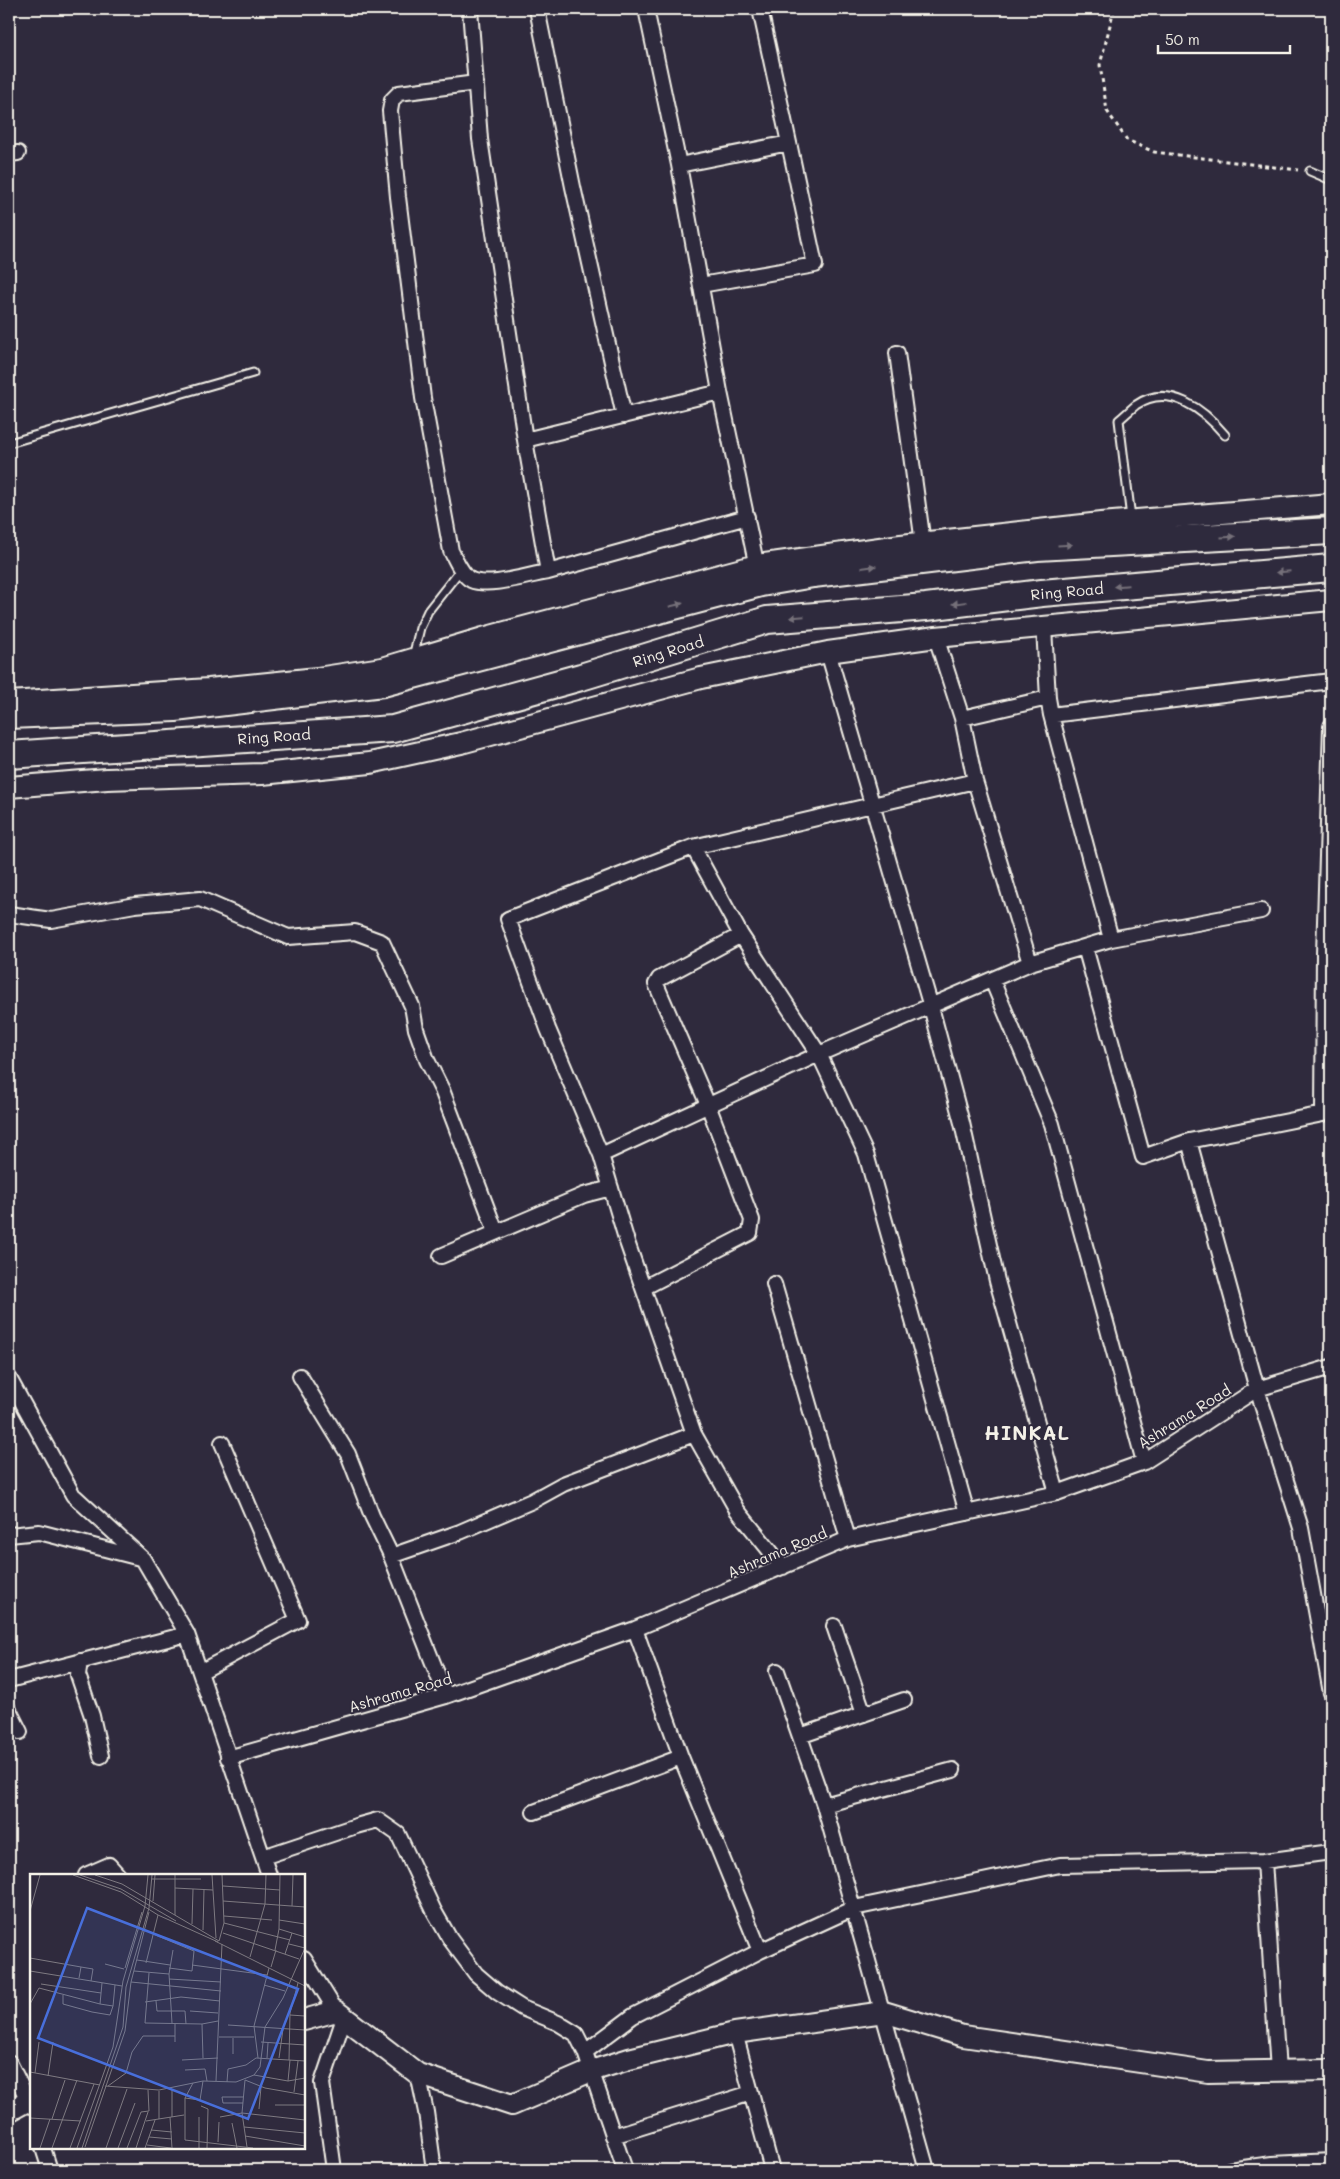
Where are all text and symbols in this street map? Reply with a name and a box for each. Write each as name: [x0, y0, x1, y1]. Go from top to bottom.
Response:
scale bar: [1158, 22, 1290, 54]
text: 50 m: [1165, 29, 1200, 49]
one-way arrow: [1220, 532, 1236, 540]
one-way arrow: [1058, 541, 1074, 549]
one-way arrow: [862, 563, 878, 571]
one-way arrow: [1274, 568, 1290, 576]
street label: Ring Road: [1030, 578, 1104, 604]
one-way arrow: [1112, 582, 1128, 590]
one-way arrow: [951, 599, 967, 607]
one-way arrow: [668, 601, 683, 609]
one-way arrow: [789, 614, 805, 622]
street label: Ring Road: [630, 631, 706, 671]
street label: Ring Road: [237, 723, 311, 749]
street label: Ashrama Road: [1134, 1379, 1234, 1453]
district label: HINKAL: [984, 1419, 1070, 1445]
street label: Ashrama Road: [724, 1522, 830, 1582]
street label: Ashrama Road: [346, 1668, 454, 1716]
inset map: [30, 1874, 305, 2149]

